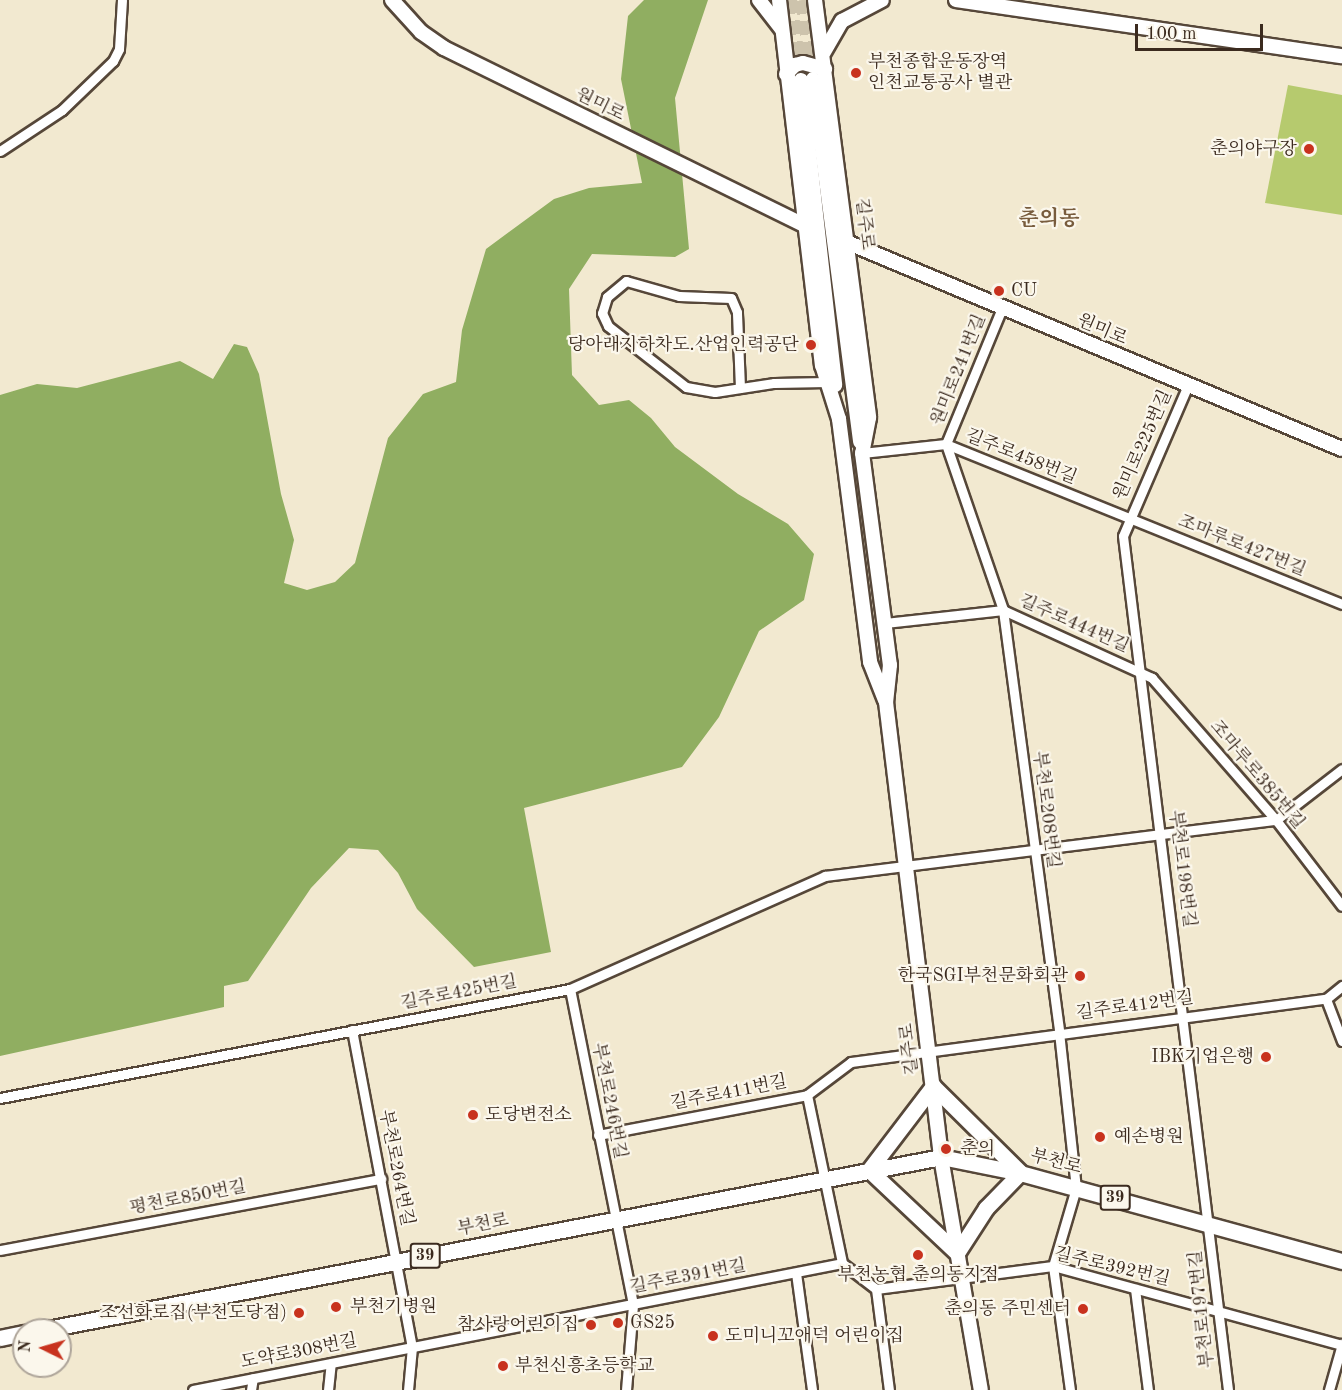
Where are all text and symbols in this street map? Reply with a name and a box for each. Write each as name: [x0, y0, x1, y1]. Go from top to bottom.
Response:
scale bar: [1138, 12, 1266, 50]
text: 100 m: [1146, 25, 1197, 43]
place label: 부천종합운동장역 인천교통공사 별관: [868, 52, 1012, 94]
marker: 부천종합운동장역 인천교통공사 별관: [849, 66, 863, 80]
street label: 원미로: [572, 84, 628, 126]
place label: 춘의야구장: [1210, 138, 1297, 160]
marker: 춘의야구장: [1302, 142, 1316, 156]
street label: 길주로: [850, 197, 878, 251]
district label: 춘의동: [1019, 207, 1079, 233]
place label: CU: [1011, 280, 1037, 302]
marker: CU: [992, 284, 1006, 298]
street label: 원미로: [1074, 310, 1130, 350]
street label: 원미로241번길: [927, 311, 991, 429]
place label: 당아래지하차도.산업인력공단: [568, 334, 799, 356]
marker: 당아래지하차도.산업인력공단: [804, 338, 818, 352]
street label: 원미로225번길: [1109, 387, 1177, 503]
street label: 길주로458번길: [962, 425, 1080, 489]
street label: 조마루로427번길: [1175, 511, 1309, 581]
street label: 길주로444번길: [1016, 590, 1132, 658]
street label: 조마루로385번길: [1205, 716, 1309, 834]
street label: 부천로208번길: [1028, 750, 1064, 870]
street label: 부천로198번길: [1164, 809, 1200, 929]
place label: 한국SGI부천문화회관: [898, 965, 1068, 987]
marker: 한국SGI부천문화회관: [1073, 969, 1087, 983]
street label: 길주로425번길: [399, 971, 519, 1015]
street label: 길주로412번길: [1075, 987, 1195, 1025]
street label: 길주로: [896, 1022, 924, 1076]
street label: 부천로246번길: [587, 1041, 631, 1161]
place label: IBK기업은행: [1151, 1046, 1254, 1068]
marker: IBK기업은행: [1259, 1050, 1273, 1064]
street label: 길주로411번길: [669, 1071, 789, 1115]
place label: 도당변전소: [485, 1104, 572, 1126]
street label: 부천로264번길: [374, 1108, 418, 1228]
marker: 도당변전소: [466, 1108, 480, 1122]
place label: 예손병원: [1114, 1126, 1184, 1148]
marker: 예손병원: [1091, 1128, 1109, 1146]
place label: 춘의: [960, 1138, 995, 1160]
marker: 춘의: [937, 1140, 955, 1158]
street label: 부천로: [1028, 1145, 1084, 1179]
street label: 평천로850번길: [128, 1176, 248, 1220]
road number: 39: [1098, 1185, 1132, 1211]
street label: 부천로: [455, 1209, 511, 1241]
road number: 39: [408, 1243, 442, 1269]
street label: 길주로392번길: [1052, 1243, 1172, 1291]
marker: 부천농협 춘의동지점: [911, 1248, 925, 1262]
street label: 부천로197번길: [1185, 1249, 1219, 1369]
street label: 길주로391번길: [628, 1255, 748, 1299]
place label: 부천농협 춘의동지점: [837, 1264, 999, 1286]
place label: 부천기병원: [350, 1296, 437, 1318]
marker: 부천기병원: [327, 1298, 345, 1316]
place label: 춘의동 주민센터: [944, 1298, 1071, 1320]
place label: 조선화로집(부천도당점): [100, 1302, 287, 1324]
marker: 춘의동 주민센터: [1076, 1302, 1090, 1316]
marker: 조선화로집(부천도당점): [292, 1306, 306, 1320]
place label: GS25: [630, 1312, 675, 1334]
place label: 참사랑어린이집: [457, 1314, 579, 1336]
marker: GS25: [611, 1316, 625, 1330]
north arrow: [12, 1318, 72, 1378]
marker: 참사랑어린이집: [584, 1318, 598, 1332]
place label: 도미니꼬애덕 어린이집: [725, 1325, 904, 1347]
marker: 도미니꼬애덕 어린이집: [706, 1329, 720, 1343]
street label: 도약로308번길: [239, 1330, 359, 1374]
text: N: [18, 1340, 35, 1353]
place label: 부천신흥초등학교: [515, 1355, 654, 1377]
marker: 부천신흥초등학교: [496, 1359, 510, 1373]

